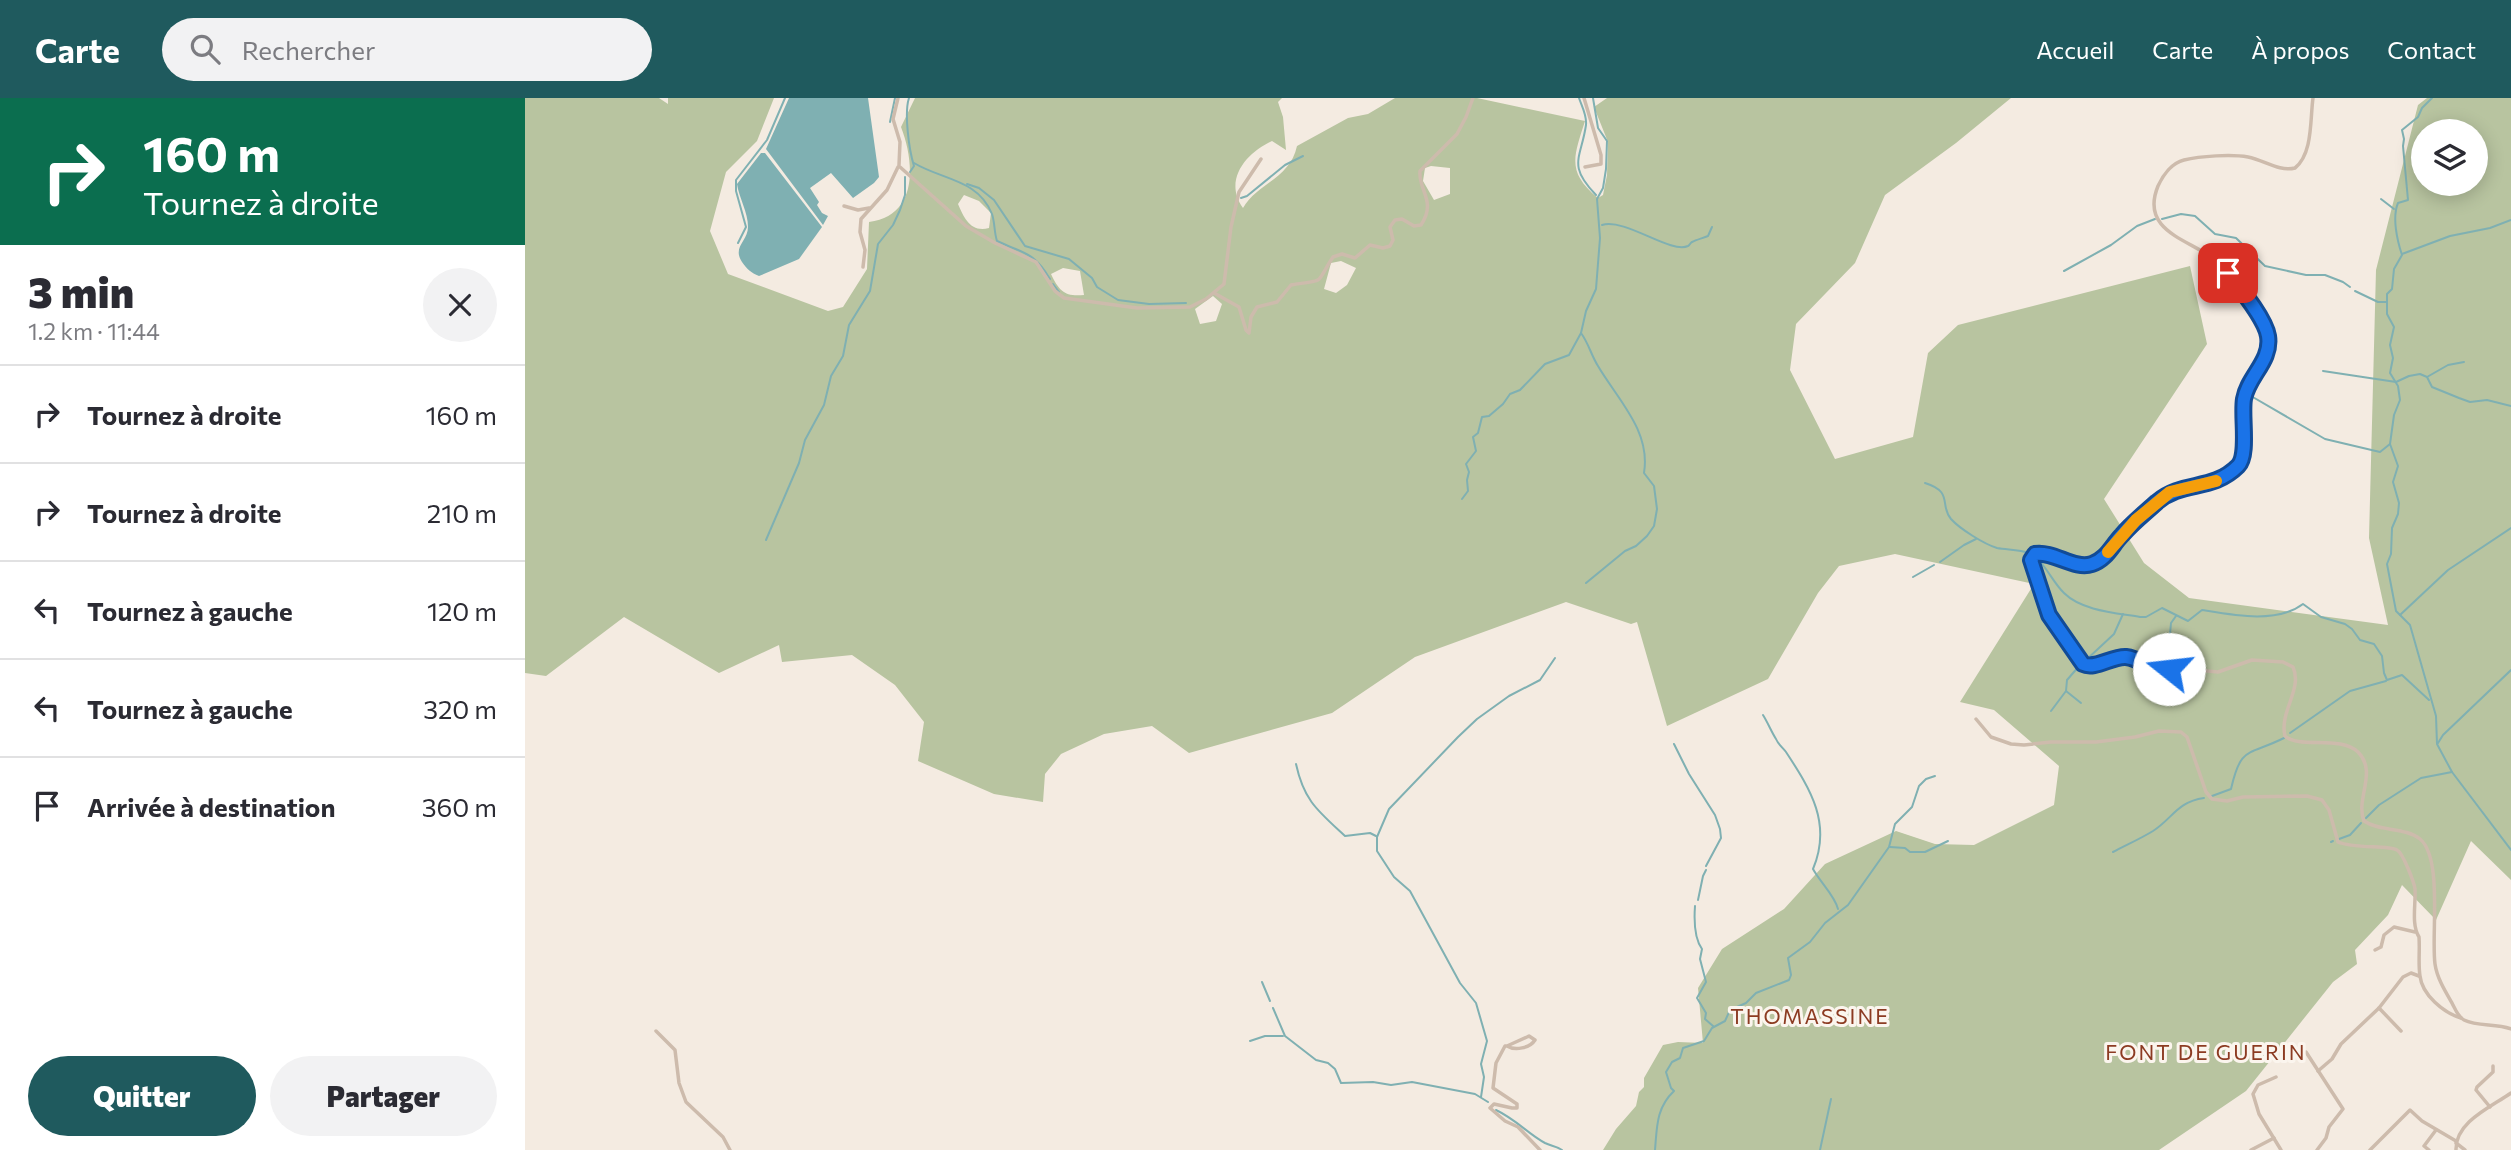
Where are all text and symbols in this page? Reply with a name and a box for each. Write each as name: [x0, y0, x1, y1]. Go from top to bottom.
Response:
search box: [162, 18, 652, 81]
text: Carte: [35, 29, 120, 70]
icon: search: [186, 30, 224, 68]
text: Rechercher: [242, 34, 375, 65]
text: Accueil: [2036, 35, 2114, 64]
text: Carte: [2152, 35, 2213, 64]
text: À propos: [2251, 35, 2349, 64]
text: Contact: [2387, 35, 2476, 64]
map controls: [2411, 119, 2488, 196]
button: layers: [2411, 119, 2488, 196]
text: 160 m: [143, 122, 280, 182]
icon: right: [28, 126, 119, 217]
text: Tournez à droite: [143, 182, 379, 222]
pin: [2198, 243, 2258, 303]
icon: arrive: [2209, 254, 2247, 292]
text: 3 min: [28, 265, 134, 317]
button: close: [423, 268, 497, 342]
text: 1.2 km · 11:44: [28, 317, 160, 345]
icon: right: [28, 395, 66, 433]
text: Tournez à droite: [87, 399, 282, 430]
text: 160 m: [425, 399, 497, 430]
icon: right: [28, 493, 66, 531]
text: Tournez à droite: [87, 497, 282, 528]
text: 210 m: [427, 497, 497, 528]
icon: left: [28, 591, 66, 629]
text: Tournez à gauche: [87, 595, 293, 626]
text: 120 m: [427, 595, 497, 626]
position arrow: [2132, 632, 2206, 706]
icon: left: [28, 689, 66, 727]
text: Tournez à gauche: [87, 693, 293, 724]
text: 320 m: [423, 693, 497, 724]
icon: arrive: [28, 787, 66, 825]
text: Arrivée à destination: [87, 791, 335, 822]
text: 360 m: [422, 791, 497, 822]
district label: THOMASSINE: [1730, 1003, 1890, 1028]
district label: FONT DE GUERIN: [2105, 1039, 2307, 1064]
button: Quitter: [28, 1056, 256, 1136]
button: Partager: [270, 1056, 497, 1136]

